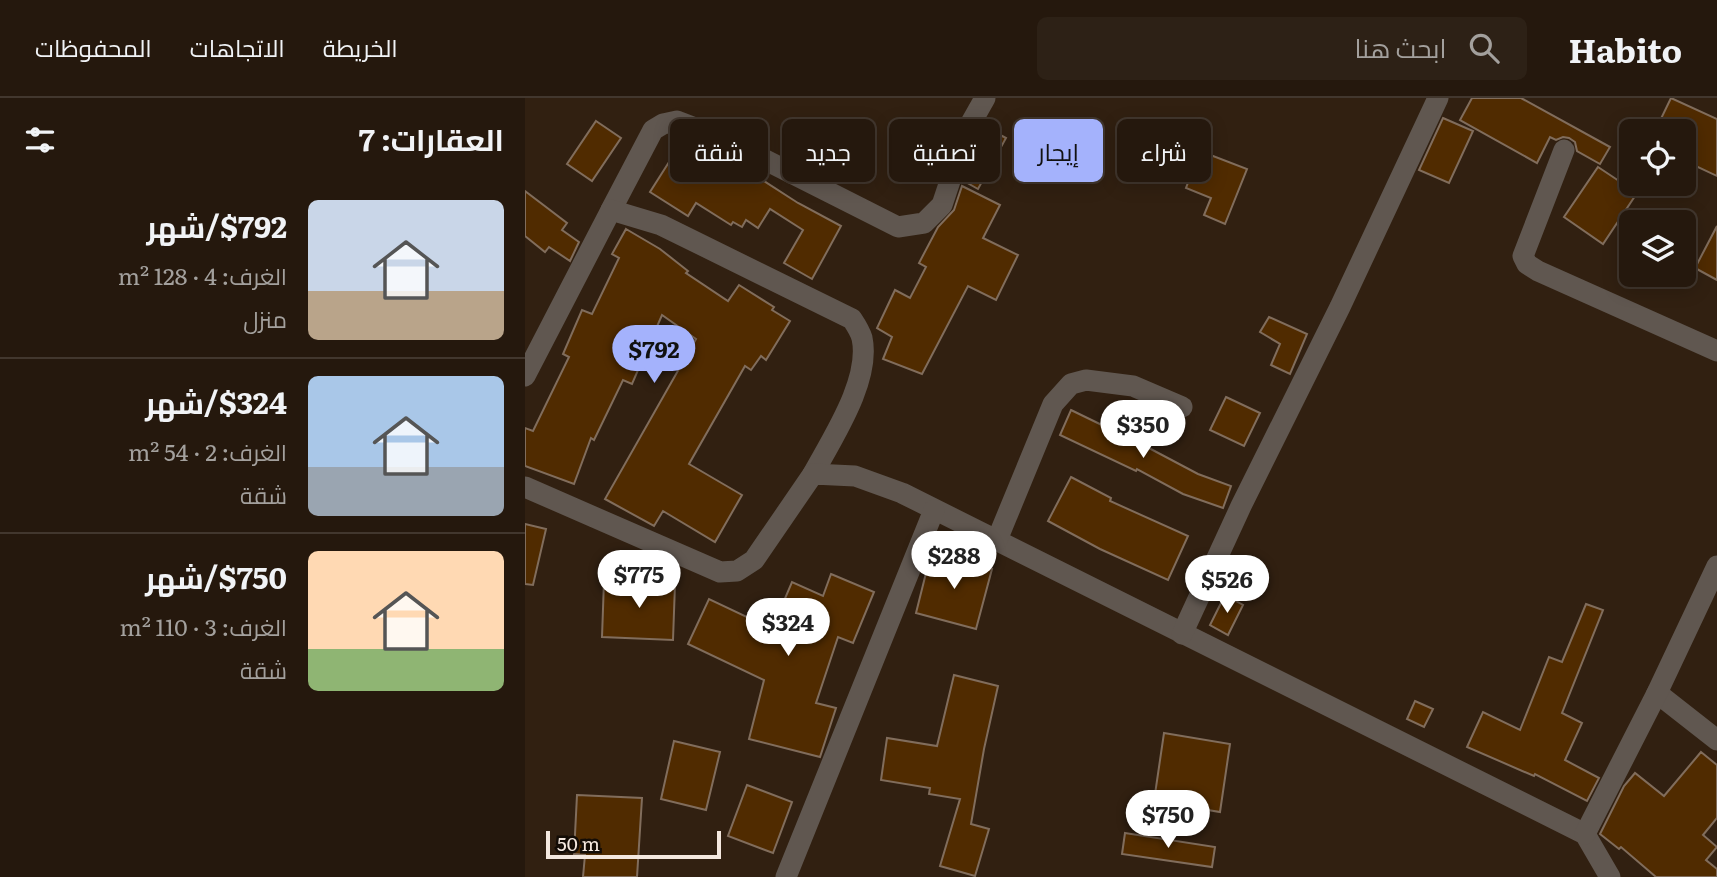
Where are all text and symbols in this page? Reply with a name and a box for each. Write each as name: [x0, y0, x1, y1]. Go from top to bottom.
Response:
search box: [1037, 17, 1527, 80]
text: Habito: [1569, 24, 1682, 73]
text: ابحث هنا: [1354, 27, 1447, 66]
text: المحفوظات: [35, 29, 152, 64]
text: الاتجاهات: [190, 29, 285, 64]
text: الخريطة: [323, 29, 398, 64]
icon: search: [1465, 29, 1503, 67]
text: العقارات: 7: [359, 116, 504, 160]
chip: شقة: [670, 119, 768, 182]
chip: جديد: [782, 119, 875, 182]
chip: تصفية: [889, 119, 1000, 182]
chip: إيجار: [1014, 119, 1103, 182]
chip: شراء: [1117, 119, 1211, 182]
map controls: [1619, 119, 1696, 287]
button: locate: [1619, 119, 1696, 196]
icon: filters: [21, 121, 59, 159]
text: $792/شهر: [147, 203, 287, 247]
button: layers: [1619, 210, 1696, 287]
icon: home: [364, 228, 448, 312]
text: الغرف: 4 · 128 m²: [118, 258, 287, 292]
text: منزل: [243, 301, 287, 335]
pin: $792: [613, 326, 695, 385]
text: $792: [628, 331, 680, 365]
text: $324/شهر: [145, 379, 287, 423]
pin: $350: [1102, 400, 1184, 460]
icon: home: [364, 404, 448, 488]
text: $350: [1116, 406, 1170, 440]
text: الغرف: 2 · 54 m²: [128, 434, 287, 468]
text: شقة: [240, 477, 287, 511]
pin: $288: [913, 532, 995, 591]
text: $288: [927, 537, 981, 571]
pin: $775: [598, 550, 680, 610]
text: $750/شهر: [145, 554, 287, 598]
text: $775: [614, 556, 664, 590]
pin: $526: [1186, 556, 1268, 615]
text: $526: [1201, 561, 1253, 595]
icon: home: [364, 579, 448, 663]
pin: $324: [747, 598, 829, 658]
text: $324: [762, 604, 814, 638]
text: الغرف: 3 · 110 m²: [120, 609, 287, 643]
text: شقة: [240, 652, 287, 686]
pin: $750: [1127, 790, 1209, 850]
text: $750: [1142, 796, 1194, 830]
scale bar: [546, 828, 721, 860]
text: 50 m: [557, 829, 600, 857]

